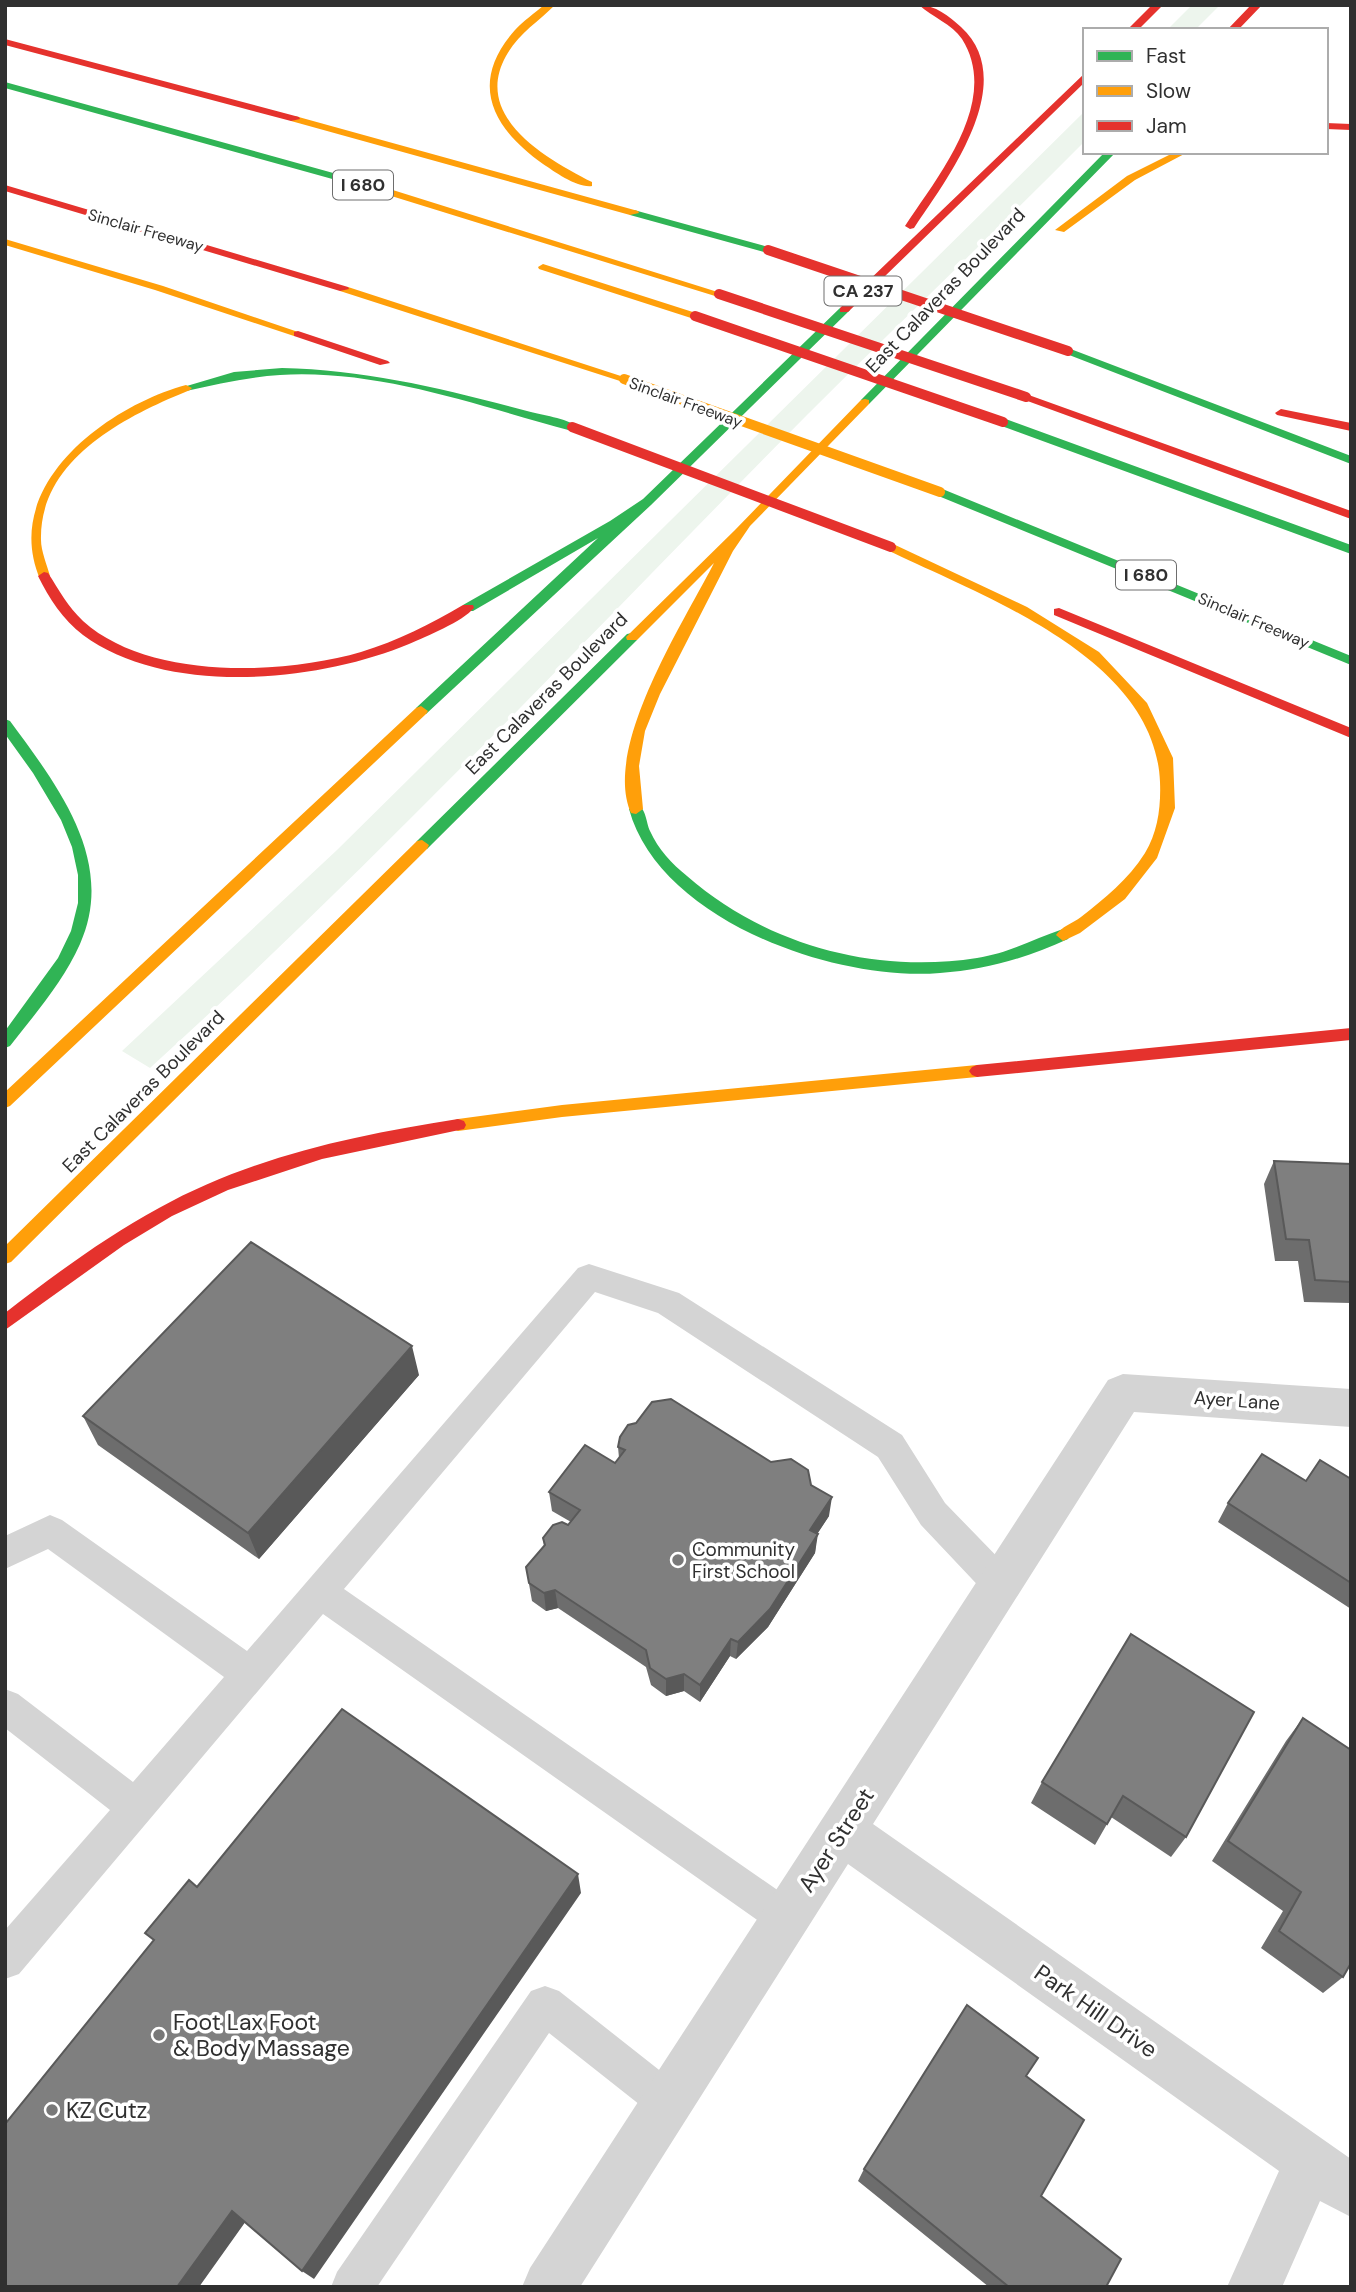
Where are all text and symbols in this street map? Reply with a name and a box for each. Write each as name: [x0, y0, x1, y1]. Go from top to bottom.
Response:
legend: [1083, 28, 1328, 154]
text: Fast: [1146, 42, 1186, 70]
text: Slow: [1146, 77, 1191, 105]
text: Jam: [1146, 112, 1187, 140]
road number: I 680: [333, 170, 393, 200]
street label: East Calaveras Boulevard: [860, 203, 1031, 378]
street label: Sinclair Freeway: [86, 204, 206, 257]
road number: CA 237: [824, 276, 902, 306]
street label: Sinclair Freeway: [626, 372, 745, 433]
road number: I 680: [1116, 560, 1176, 590]
street label: Sinclair Freeway: [1195, 588, 1313, 653]
street label: East Calaveras Boulevard: [460, 607, 633, 780]
street label: East Calaveras Boulevard: [57, 1005, 230, 1178]
street label: Ayer Lane: [1193, 1385, 1281, 1416]
place label: Community First School: [692, 1537, 796, 1584]
marker: Community First School: [670, 1552, 686, 1568]
street label: Ayer Street: [791, 1782, 881, 1898]
street label: Park Hill Drive: [1029, 1958, 1163, 2064]
place label: Foot Lax Foot & Body Massage: [173, 2007, 350, 2063]
marker: Foot Lax Foot & Body Massage: [151, 2027, 167, 2043]
place label: KZ Cutz: [66, 2095, 147, 2125]
marker: KZ Cutz: [44, 2102, 60, 2118]

